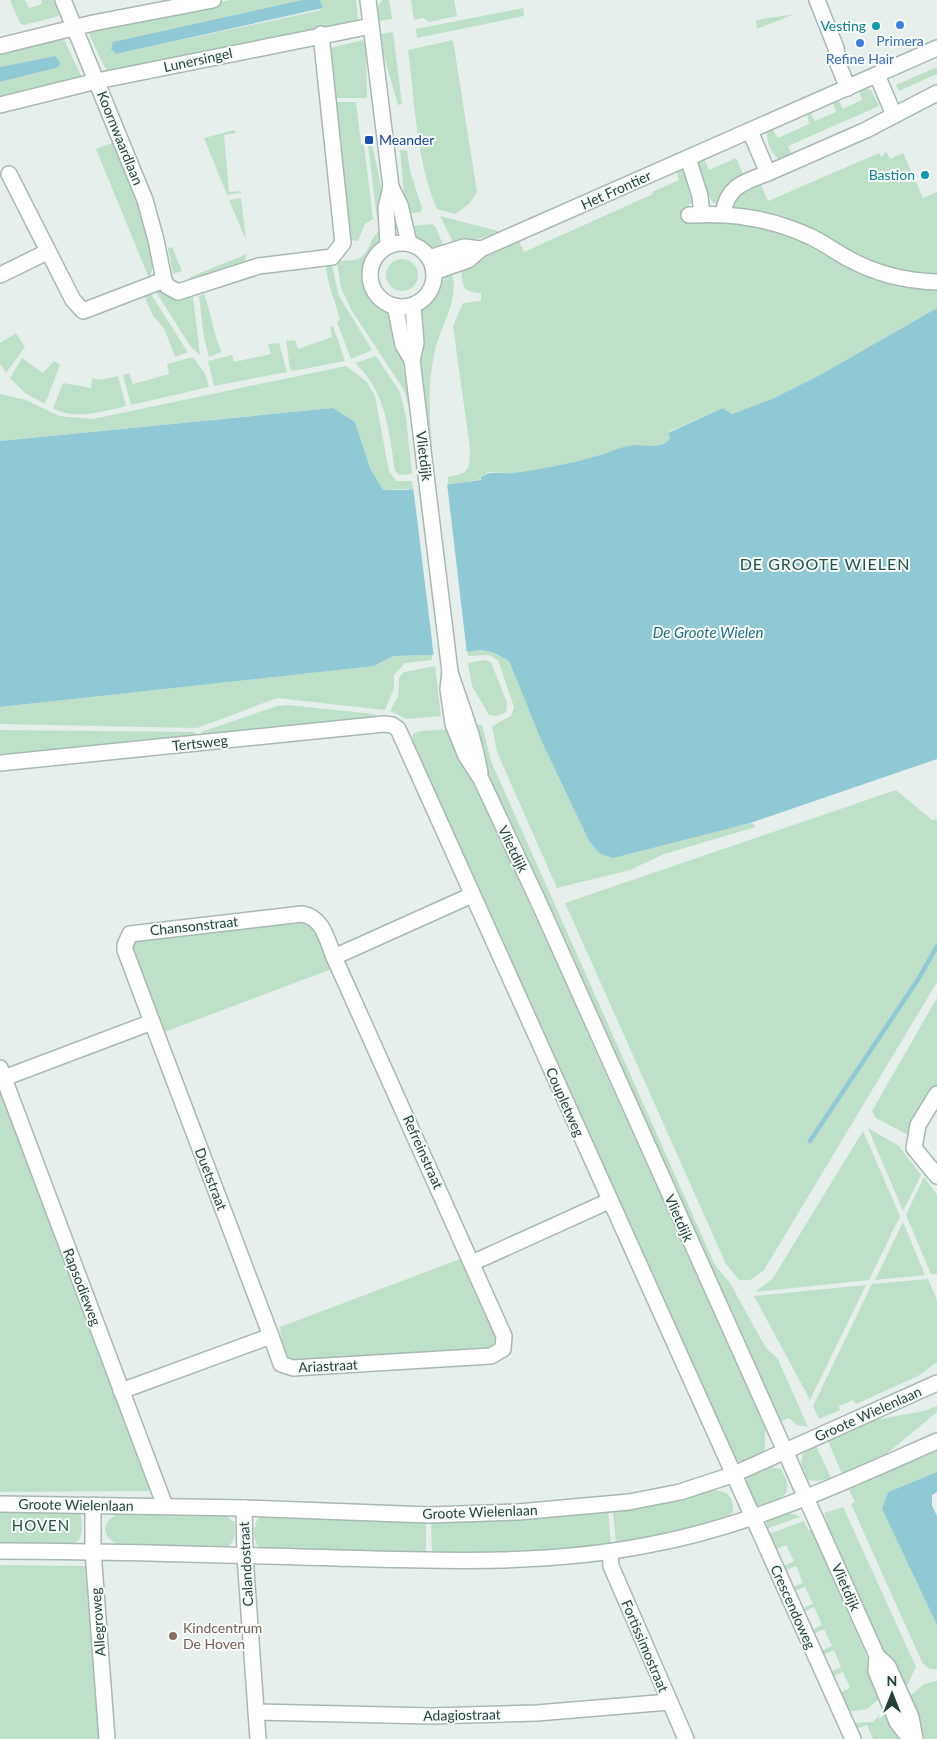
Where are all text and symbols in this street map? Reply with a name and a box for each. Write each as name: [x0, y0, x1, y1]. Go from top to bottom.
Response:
place label: Vesting: [820, 17, 866, 34]
marker: Primera: [894, 19, 906, 31]
marker: Vesting: [870, 20, 882, 32]
place label: Primera: [876, 32, 924, 49]
marker: Refine Hair: [854, 37, 866, 49]
street label: Lunersingel: [162, 44, 234, 75]
place label: Refine Hair: [826, 50, 894, 67]
street label: Koornwaardlaan: [94, 88, 147, 187]
place label: Meander: [379, 131, 434, 148]
marker: Meander: [363, 134, 375, 146]
street label: Het Frontier: [578, 166, 654, 213]
place label: Bastion: [869, 166, 915, 183]
marker: Bastion: [919, 169, 931, 181]
street label: Vlietdijk: [413, 430, 436, 483]
district label: DE GROOTE WIELEN: [740, 554, 910, 573]
water label: De Groote Wielen: [653, 623, 763, 641]
street label: Tertsweg: [171, 731, 229, 754]
street label: Vlietdijk: [495, 823, 532, 876]
street label: Chansonstraat: [149, 912, 239, 939]
street label: Coupletweg: [543, 1065, 588, 1139]
street label: Refreinstraat: [400, 1112, 447, 1191]
street label: Duetstraat: [192, 1145, 231, 1213]
street label: Vlietdijk: [661, 1191, 698, 1245]
street label: Rapsodieweg: [60, 1246, 105, 1328]
street label: Ariastraat: [298, 1355, 358, 1376]
street label: Groote Wielenlaan: [812, 1382, 924, 1445]
street label: Groote Wielenlaan: [18, 1495, 134, 1514]
street label: Groote Wielenlaan: [422, 1501, 538, 1522]
district label: HOVEN: [12, 1516, 70, 1534]
street label: Calandostraat: [235, 1521, 256, 1607]
street label: Vlietdijk: [828, 1560, 865, 1614]
street label: Crescendoweg: [767, 1562, 820, 1652]
street label: Allegroweg: [87, 1587, 108, 1657]
street label: Fortissimostraat: [618, 1597, 673, 1695]
place label: Kindcentrum De Hoven: [183, 1619, 262, 1652]
marker: Kindcentrum De Hoven: [167, 1630, 179, 1642]
north arrow: [867, 1669, 917, 1719]
text: N: [887, 1672, 897, 1689]
street label: Adagiostraat: [423, 1705, 501, 1724]

